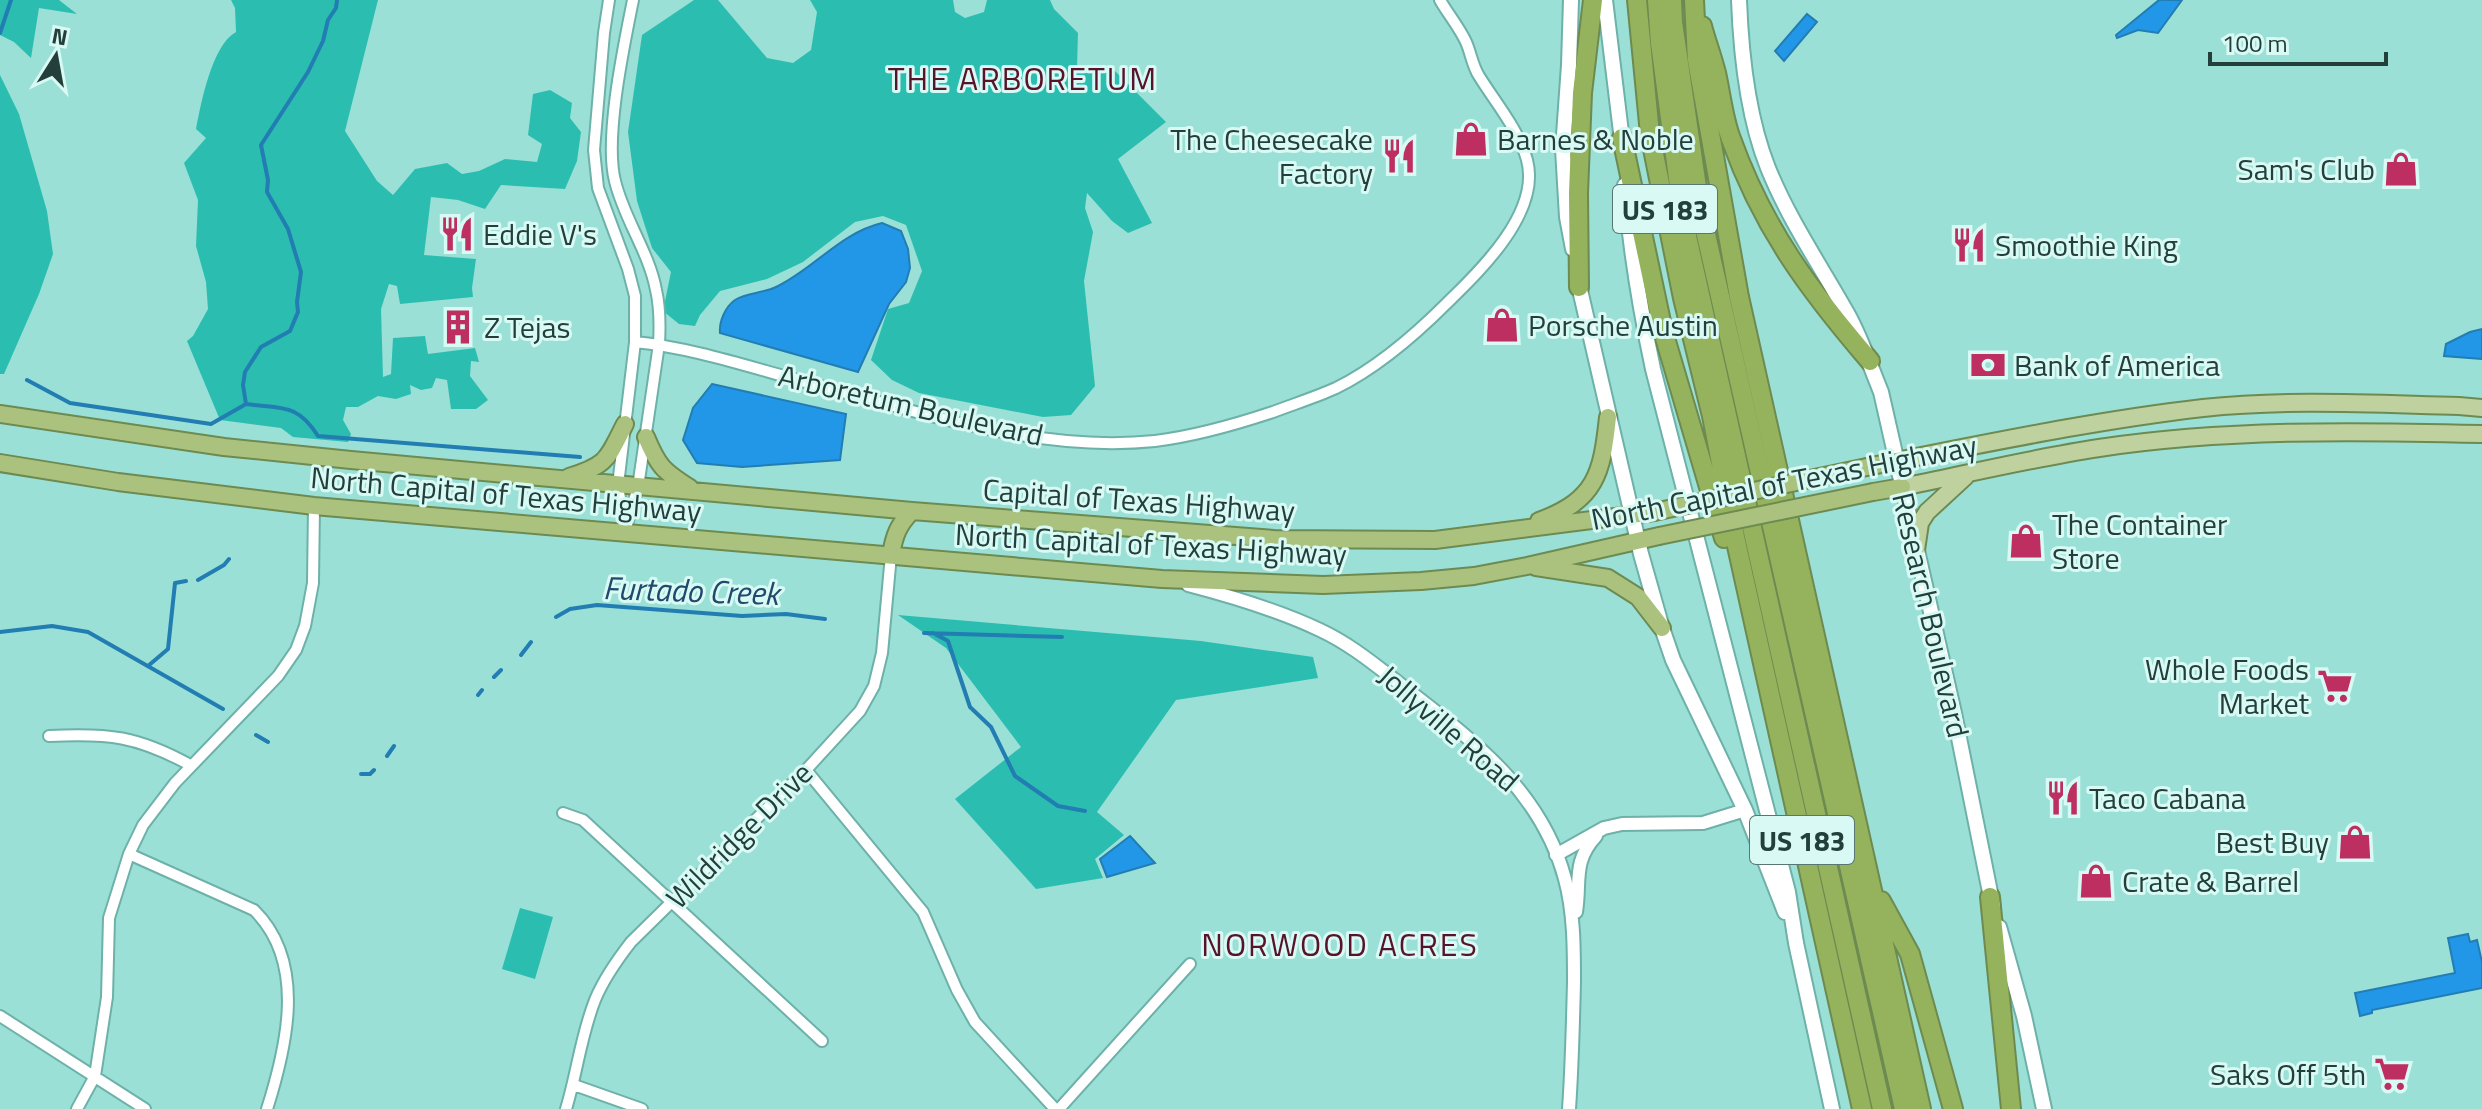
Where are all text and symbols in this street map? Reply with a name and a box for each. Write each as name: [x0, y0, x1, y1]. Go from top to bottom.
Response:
north arrow: [16, 16, 96, 96]
scale bar: [2210, 16, 2386, 66]
text: N: [49, 18, 71, 55]
text: 100 m: [2222, 25, 2288, 61]
district label: THE ARBORETUM: [888, 54, 1158, 102]
place label: The Cheesecake Factory: [1170, 116, 1373, 196]
place label: Barnes & Noble: [1497, 116, 1694, 162]
shop icon: Barnes & Noble: [1452, 120, 1490, 158]
restaurant icon: The Cheesecake Factory: [1380, 137, 1418, 175]
place label: Sam's Club: [2237, 146, 2375, 192]
shop icon: Sam's Club: [2382, 150, 2420, 188]
road number: US 183: [1613, 185, 1717, 233]
place label: Eddie V's: [483, 211, 597, 257]
restaurant icon: Eddie V's: [438, 215, 476, 253]
place label: Smoothie King: [1995, 222, 2178, 268]
restaurant icon: Smoothie King: [1950, 226, 1988, 264]
place label: Porsche Austin: [1528, 302, 1718, 348]
place label: Z Tejas: [484, 304, 570, 350]
shop icon: Porsche Austin: [1483, 306, 1521, 344]
building icon: Z Tejas: [439, 308, 477, 346]
place label: Bank of America: [2014, 342, 2220, 388]
bank icon: Bank of America: [1969, 346, 2007, 384]
street label: Arboretum Boulevard: [774, 352, 1048, 458]
street label: North Capital of Texas Highway: [1587, 422, 1981, 542]
street label: North Capital of Texas Highway: [309, 454, 703, 534]
street label: Capital of Texas Highway: [981, 466, 1297, 534]
street label: Research Boulevard: [1880, 488, 1982, 742]
place label: The Container Store: [2052, 501, 2227, 581]
street label: North Capital of Texas Highway: [954, 511, 1348, 577]
shop icon: The Container Store: [2007, 522, 2045, 560]
water label: Furtado Creek: [602, 563, 783, 617]
place label: Whole Foods Market: [2145, 646, 2309, 726]
street label: Jollyville Road: [1368, 653, 1530, 803]
supermarket icon: Whole Foods Market: [2316, 667, 2354, 705]
street label: Wildridge Drive: [655, 751, 823, 919]
place label: Taco Cabana: [2089, 775, 2246, 821]
restaurant icon: Taco Cabana: [2044, 779, 2082, 817]
road number: US 183: [1750, 816, 1854, 864]
place label: Best Buy: [2215, 819, 2329, 865]
shop icon: Best Buy: [2336, 823, 2374, 861]
place label: Crate & Barrel: [2122, 858, 2299, 904]
shop icon: Crate & Barrel: [2077, 862, 2115, 900]
district label: NORWOOD ACRES: [1201, 920, 1479, 968]
place label: Saks Off 5th: [2210, 1051, 2366, 1097]
supermarket icon: Saks Off 5th: [2373, 1055, 2411, 1093]

